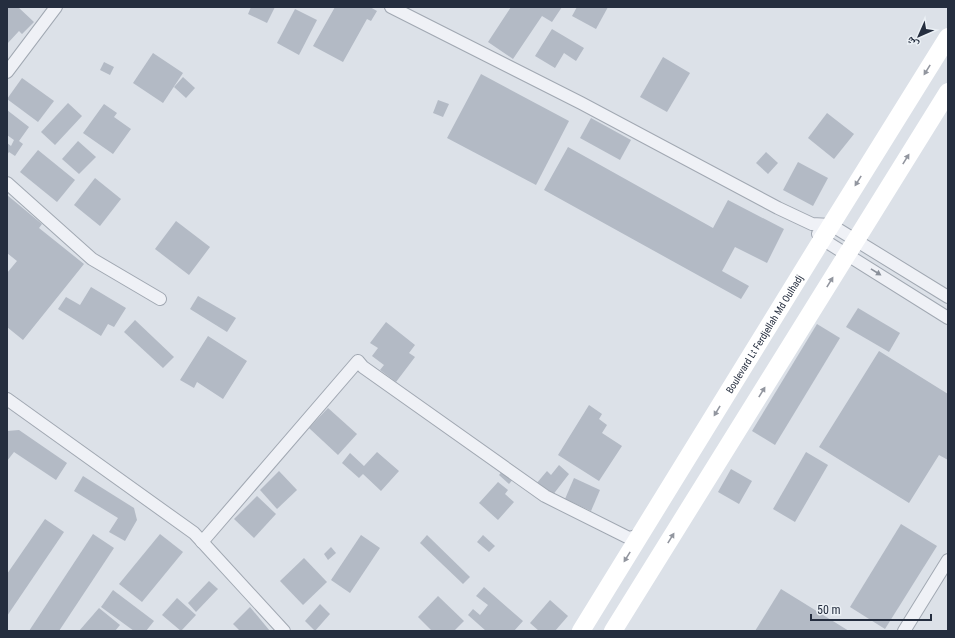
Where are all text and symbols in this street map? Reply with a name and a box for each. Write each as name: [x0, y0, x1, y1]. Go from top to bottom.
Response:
north arrow: [899, 16, 939, 56]
text: ش: [903, 33, 922, 51]
one-way arrow: [924, 65, 931, 76]
one-way arrow: [902, 154, 910, 164]
one-way arrow: [855, 175, 862, 187]
one-way arrow: [870, 269, 882, 276]
street label: Boulevard Lt Ferdjellah Md Oulhadj: [723, 273, 805, 395]
one-way arrow: [827, 276, 834, 288]
one-way arrow: [758, 386, 765, 398]
one-way arrow: [713, 406, 721, 416]
one-way arrow: [667, 533, 675, 543]
one-way arrow: [623, 551, 630, 563]
scale bar: [811, 596, 931, 622]
text: 50 m: [817, 603, 841, 617]

